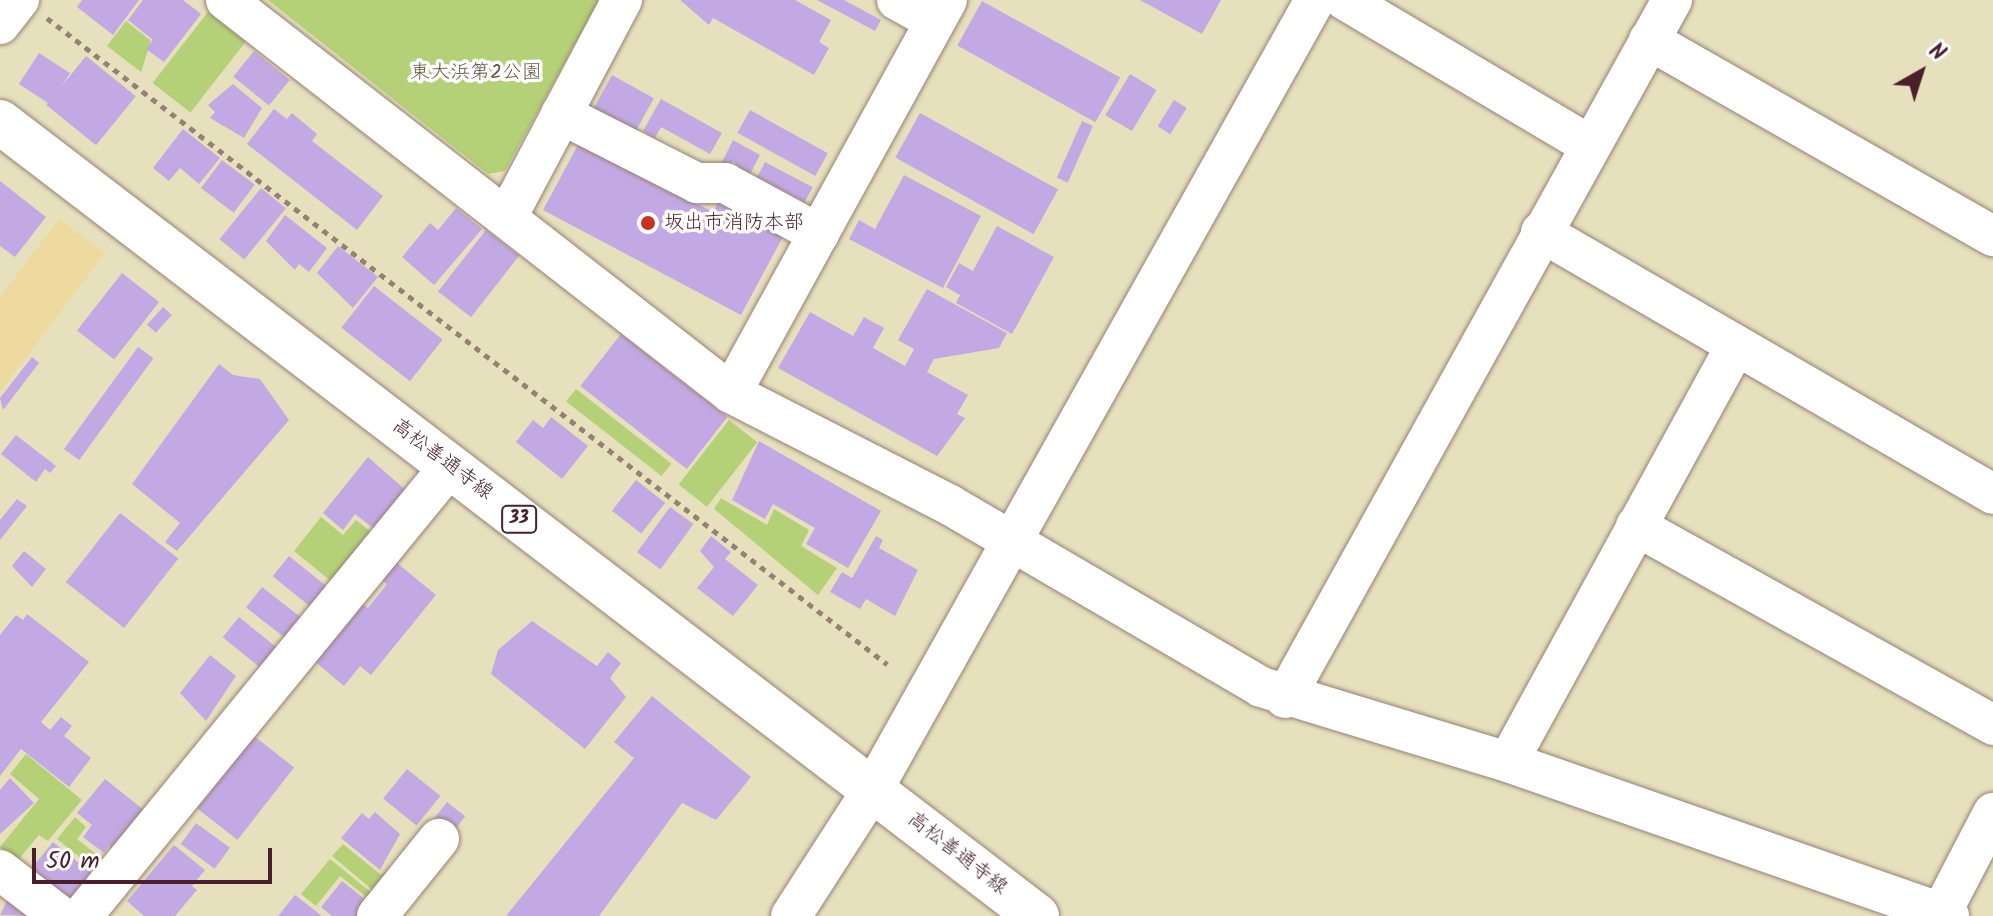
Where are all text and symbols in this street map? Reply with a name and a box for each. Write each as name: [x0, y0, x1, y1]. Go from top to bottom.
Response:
north arrow: [1881, 32, 1961, 112]
text: N: [1920, 35, 1953, 71]
park label: 東大浜第2公園: [410, 61, 542, 85]
place label: 坂出市消防本部: [664, 211, 804, 235]
marker: 坂出市消防本部: [639, 214, 657, 232]
street label: 高松善通寺線: [387, 414, 497, 506]
road number: 33: [501, 505, 537, 533]
street label: 高松善通寺線: [902, 808, 1012, 900]
scale bar: [36, 832, 276, 882]
text: 50 m: [46, 842, 100, 881]

